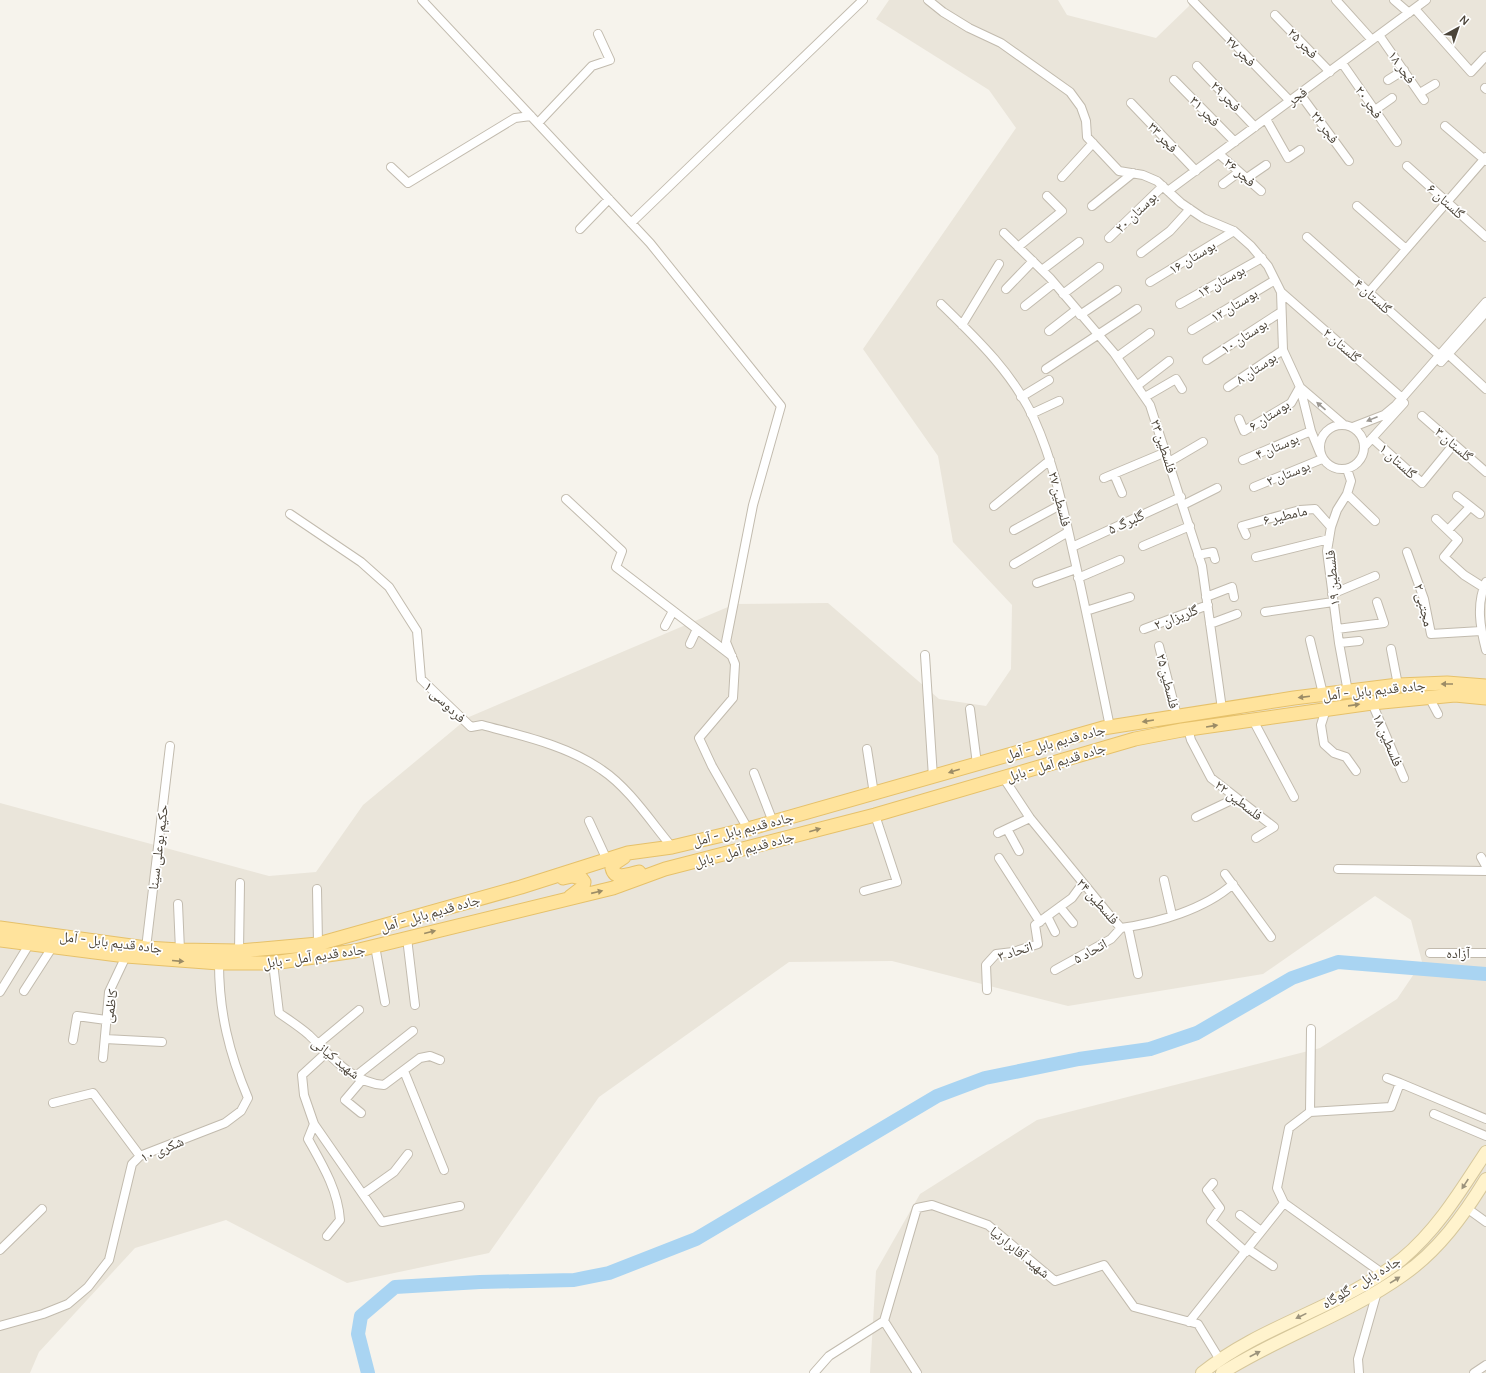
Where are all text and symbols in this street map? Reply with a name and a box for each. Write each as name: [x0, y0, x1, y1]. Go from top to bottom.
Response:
north arrow: [1438, 8, 1478, 48]
text: N: [1457, 12, 1473, 28]
street label: فجر ۲۵: [1284, 23, 1323, 62]
street label: فجر ۲۷: [1222, 31, 1261, 70]
street label: فجر ۱۸: [1384, 46, 1421, 87]
street label: فجر ۲۹: [1207, 76, 1246, 115]
street label: فجر ۲۰: [1351, 81, 1388, 122]
street label: فجر: [1282, 82, 1311, 110]
street label: فجر ۳۱: [1186, 91, 1225, 130]
street label: فجر ۲۲: [1307, 106, 1344, 147]
street label: فجر ۳۳: [1144, 117, 1183, 156]
street label: فجر ۲۶: [1220, 153, 1260, 191]
street label: گلستان ۶: [1423, 179, 1469, 223]
street label: بوستان ۲۰: [1110, 187, 1161, 236]
street label: بوستان ۱۶: [1165, 235, 1219, 278]
street label: بوستان ۱۴: [1194, 260, 1248, 301]
street label: گلستان ۴: [1350, 274, 1396, 318]
street label: بوستان ۱۲: [1207, 283, 1261, 326]
street label: بوستان ۱۰: [1217, 313, 1271, 358]
street label: گلستان ۲: [1319, 323, 1365, 366]
street label: بوستان ۸: [1232, 347, 1280, 388]
street label: بوستان ۶: [1244, 394, 1293, 435]
one-way arrow: [1317, 402, 1326, 411]
street label: فلسطین ۲۳: [1147, 416, 1182, 476]
one-way arrow: [1366, 417, 1378, 423]
street label: گلستان ۳: [1431, 422, 1477, 465]
street label: بوستان ۴: [1252, 428, 1302, 463]
street label: گلستان ۱: [1375, 439, 1421, 483]
street label: بوستان ۲: [1263, 455, 1313, 490]
street label: فلسطین ۲۷: [1044, 469, 1077, 528]
street label: مامطیر ۶: [1261, 500, 1309, 529]
street label: گلبرگ ۵: [1104, 505, 1147, 538]
street label: فلسطین ۱۹: [1320, 549, 1343, 607]
street label: مجتبی ۲: [1410, 581, 1439, 628]
street label: گلریزان ۲: [1151, 599, 1201, 634]
street label: فلسطین ۲۵: [1152, 651, 1185, 710]
street label: جاده قدیم بابل - آمل: [1322, 675, 1426, 705]
street label: فردوسی ۱: [420, 677, 471, 727]
one-way arrow: [1440, 681, 1453, 687]
one-way arrow: [1298, 694, 1310, 700]
one-way arrow: [1348, 702, 1360, 708]
street label: فلسطین ۱۸: [1369, 710, 1408, 769]
one-way arrow: [1142, 718, 1154, 724]
street label: جاده قدیم بابل - آمل: [1003, 719, 1108, 765]
one-way arrow: [1205, 723, 1218, 729]
street label: جاده قدیم آمل - بابل: [1004, 737, 1108, 787]
one-way arrow: [948, 768, 960, 774]
street label: فلسطین ۲۲: [1211, 775, 1267, 824]
street label: حکیم بوعلی سینا: [143, 803, 173, 891]
street label: جاده قدیم بابل - آمل: [690, 807, 796, 851]
street label: جاده قدیم آمل - بابل: [692, 826, 797, 872]
one-way arrow: [810, 827, 822, 833]
street label: فلسطین ۲۴: [1073, 873, 1124, 928]
one-way arrow: [591, 888, 604, 894]
street label: جاده قدیم بابل - آمل: [378, 889, 482, 937]
street label: جاده قدیم بابل - آمل: [59, 926, 164, 958]
one-way arrow: [424, 929, 437, 935]
street label: اتحاد ۵: [1069, 934, 1110, 968]
street label: اتحاد ۳: [995, 936, 1035, 965]
street label: جاده قدیم آمل - بابل: [261, 939, 367, 973]
street label: آزاده: [1446, 943, 1470, 962]
one-way arrow: [172, 957, 184, 964]
street label: کاظمی: [97, 987, 122, 1024]
street label: شهید کیانی: [308, 1032, 364, 1083]
street label: شکری ۱۰: [137, 1131, 186, 1166]
one-way arrow: [1461, 1178, 1468, 1190]
street label: شهید آقابرارنیا: [986, 1221, 1054, 1282]
street label: جاده بابل - گلوگاه: [1318, 1251, 1404, 1313]
one-way arrow: [1389, 1277, 1401, 1284]
one-way arrow: [1296, 1313, 1307, 1319]
one-way arrow: [1250, 1351, 1261, 1357]

